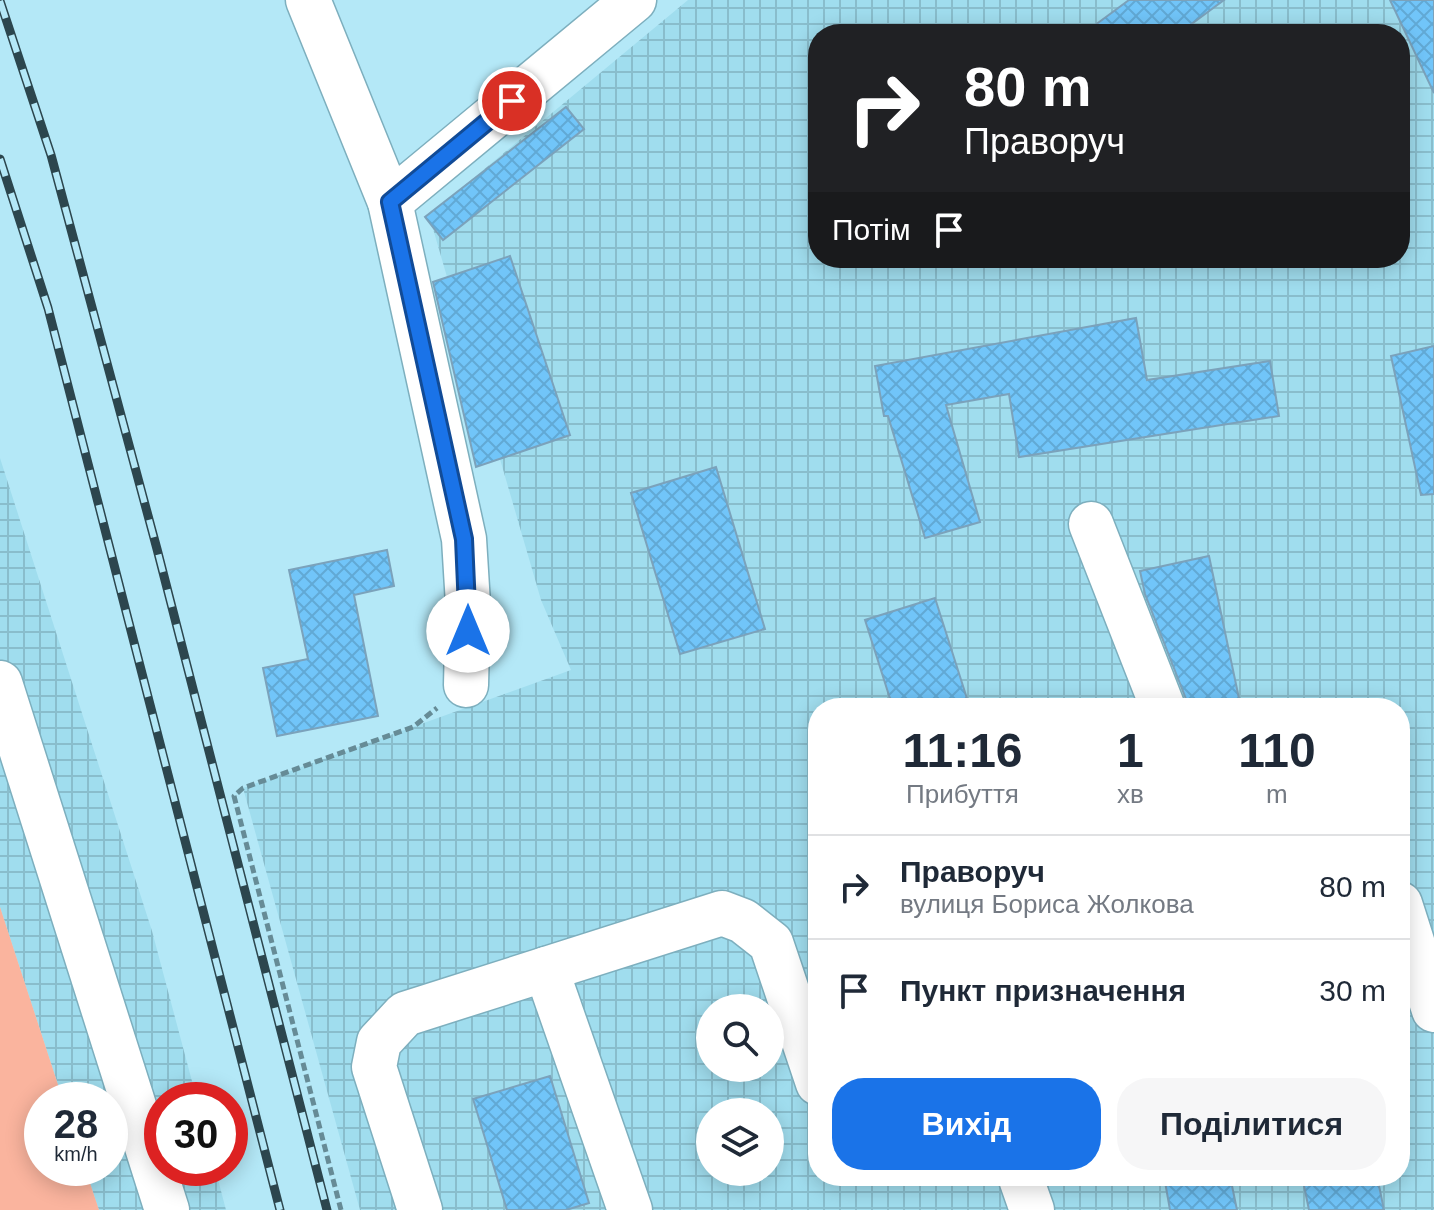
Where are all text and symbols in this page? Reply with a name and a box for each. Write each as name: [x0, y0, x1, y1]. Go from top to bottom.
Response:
text: 80 m: [964, 55, 1092, 118]
icon: right: [832, 56, 936, 160]
pin: [478, 67, 546, 135]
icon: arrive: [490, 79, 534, 123]
text: Праворуч: [964, 121, 1125, 162]
icon: arrive: [927, 208, 971, 252]
text: Потім: [832, 213, 911, 246]
position arrow: [426, 589, 510, 673]
text: 11:16: [902, 724, 1023, 777]
text: 1: [1117, 724, 1144, 777]
text: 110: [1238, 724, 1316, 777]
text: Прибуття: [906, 779, 1019, 809]
text: хв: [1117, 779, 1144, 809]
text: m: [1266, 779, 1288, 809]
text: Праворуч: [900, 855, 1045, 888]
icon: right: [832, 865, 876, 909]
text: 80 m: [1319, 870, 1386, 903]
text: вулиця Бориса Жолкова: [900, 889, 1194, 919]
icon: arrive: [832, 969, 876, 1013]
text: Пункт призначення: [900, 974, 1186, 1007]
text: 30 m: [1319, 974, 1386, 1007]
map controls: [696, 994, 784, 1186]
button: search: [696, 994, 784, 1082]
button: Вихід: [832, 1078, 1101, 1170]
button: Поділитися: [1117, 1078, 1386, 1170]
speed limit sign: 30: [144, 1082, 248, 1186]
button: layers: [696, 1098, 784, 1186]
text: 28: [54, 1102, 98, 1146]
text: km/h: [54, 1143, 98, 1165]

